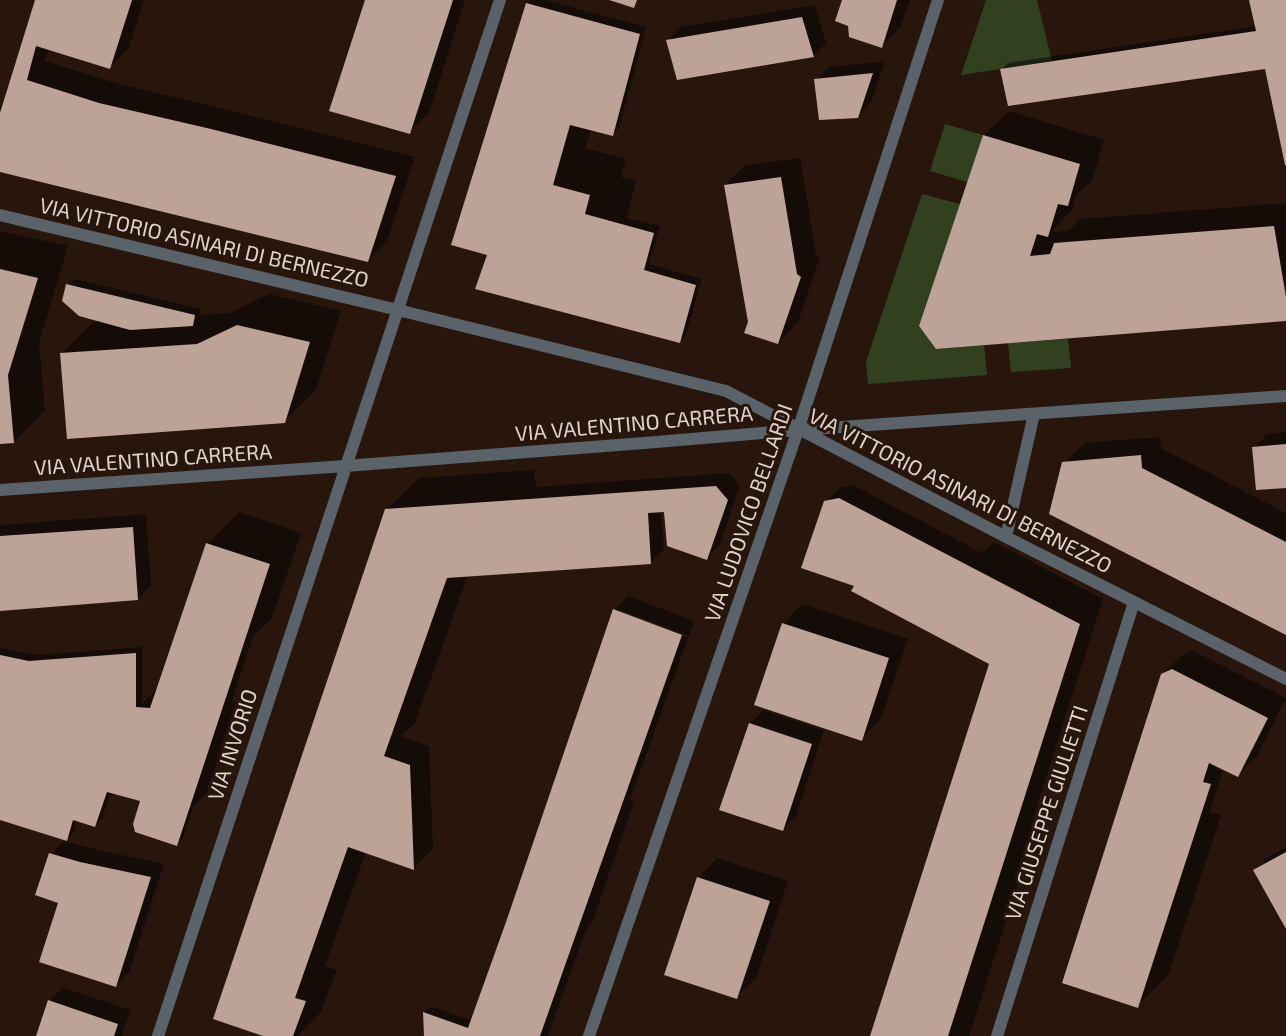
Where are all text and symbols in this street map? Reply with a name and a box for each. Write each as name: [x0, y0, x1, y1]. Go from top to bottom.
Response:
street label: VIA VITTORIO ASINARI DI BERNEZZO: [37, 193, 371, 293]
street label: VIA VALENTINO CARRERA: [514, 401, 754, 447]
street label: VIA LUDOVICO BELLARDI: [700, 401, 798, 625]
street label: VIA VITTORIO ASINARI DI BERNEZZO: [804, 403, 1116, 579]
street label: VIA VALENTINO CARRERA: [33, 439, 273, 481]
street label: VIA INVORIO: [203, 686, 263, 804]
street label: VIA GIUSEPPE GIULIETTI: [1000, 703, 1094, 923]

